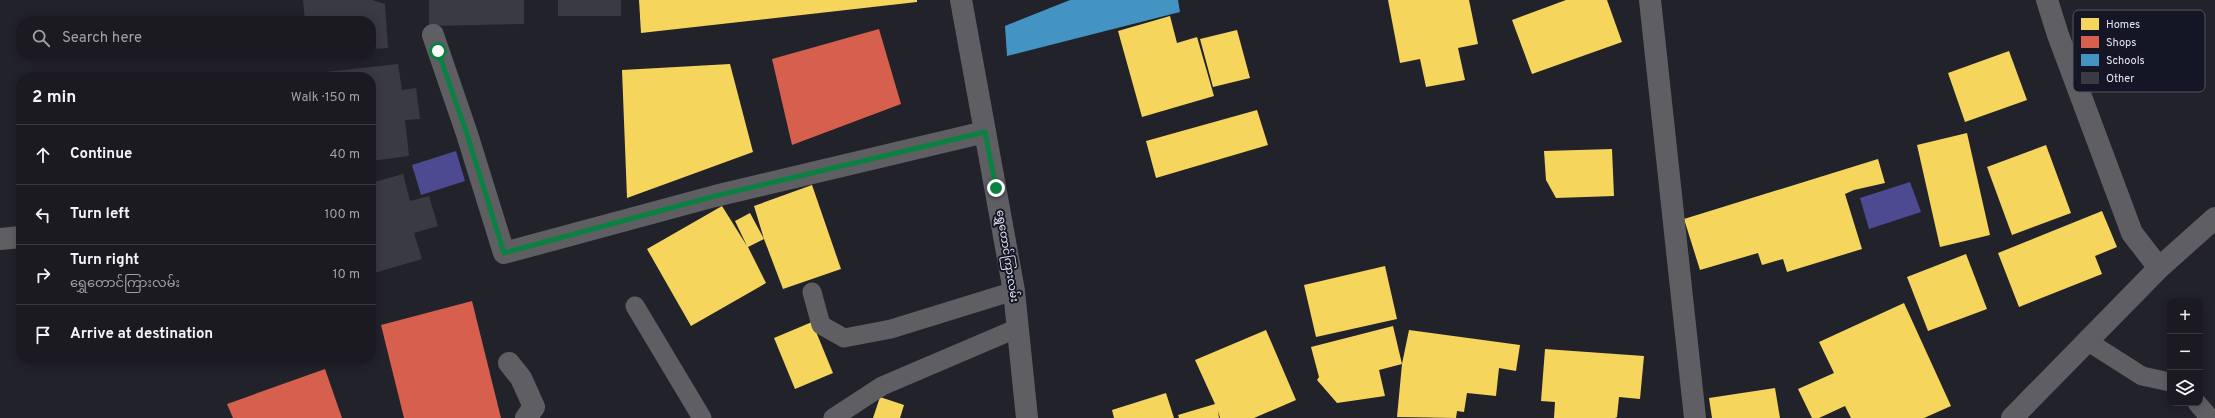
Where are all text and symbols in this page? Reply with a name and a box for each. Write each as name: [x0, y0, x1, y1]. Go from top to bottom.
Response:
legend: [2073, 10, 2205, 92]
search box: [16, 16, 376, 60]
text: Homes: [2106, 18, 2140, 32]
icon: search: [30, 27, 52, 49]
text: Search here: [62, 29, 142, 48]
text: Shops: [2106, 36, 2136, 50]
route start: [429, 42, 447, 60]
text: Schools: [2106, 54, 2145, 68]
text: Other: [2106, 72, 2135, 86]
text: 2 min: [32, 87, 76, 109]
text: Walk · 150 m: [291, 90, 360, 106]
icon: ahead: [32, 144, 54, 166]
text: Continue: [70, 145, 132, 164]
text: 40 m: [330, 147, 360, 163]
route end: [987, 179, 1005, 197]
icon: left: [32, 204, 54, 226]
text: Turn left: [70, 205, 130, 224]
text: 100 m: [324, 207, 360, 223]
street label: ရွှေတောင်ကြားလမ်း: [992, 209, 1022, 303]
text: Turn right: [70, 251, 139, 270]
icon: right: [32, 264, 54, 286]
text: 10 m: [333, 267, 360, 283]
text: ရွှေတောင်ကြားလမ်း: [70, 276, 180, 292]
map controls: [2167, 298, 2203, 406]
button: +: [2167, 298, 2203, 334]
icon: arrive: [32, 324, 54, 346]
text: Arrive at destination: [70, 325, 213, 344]
button: −: [2167, 334, 2203, 370]
button: layers: [2167, 370, 2203, 406]

